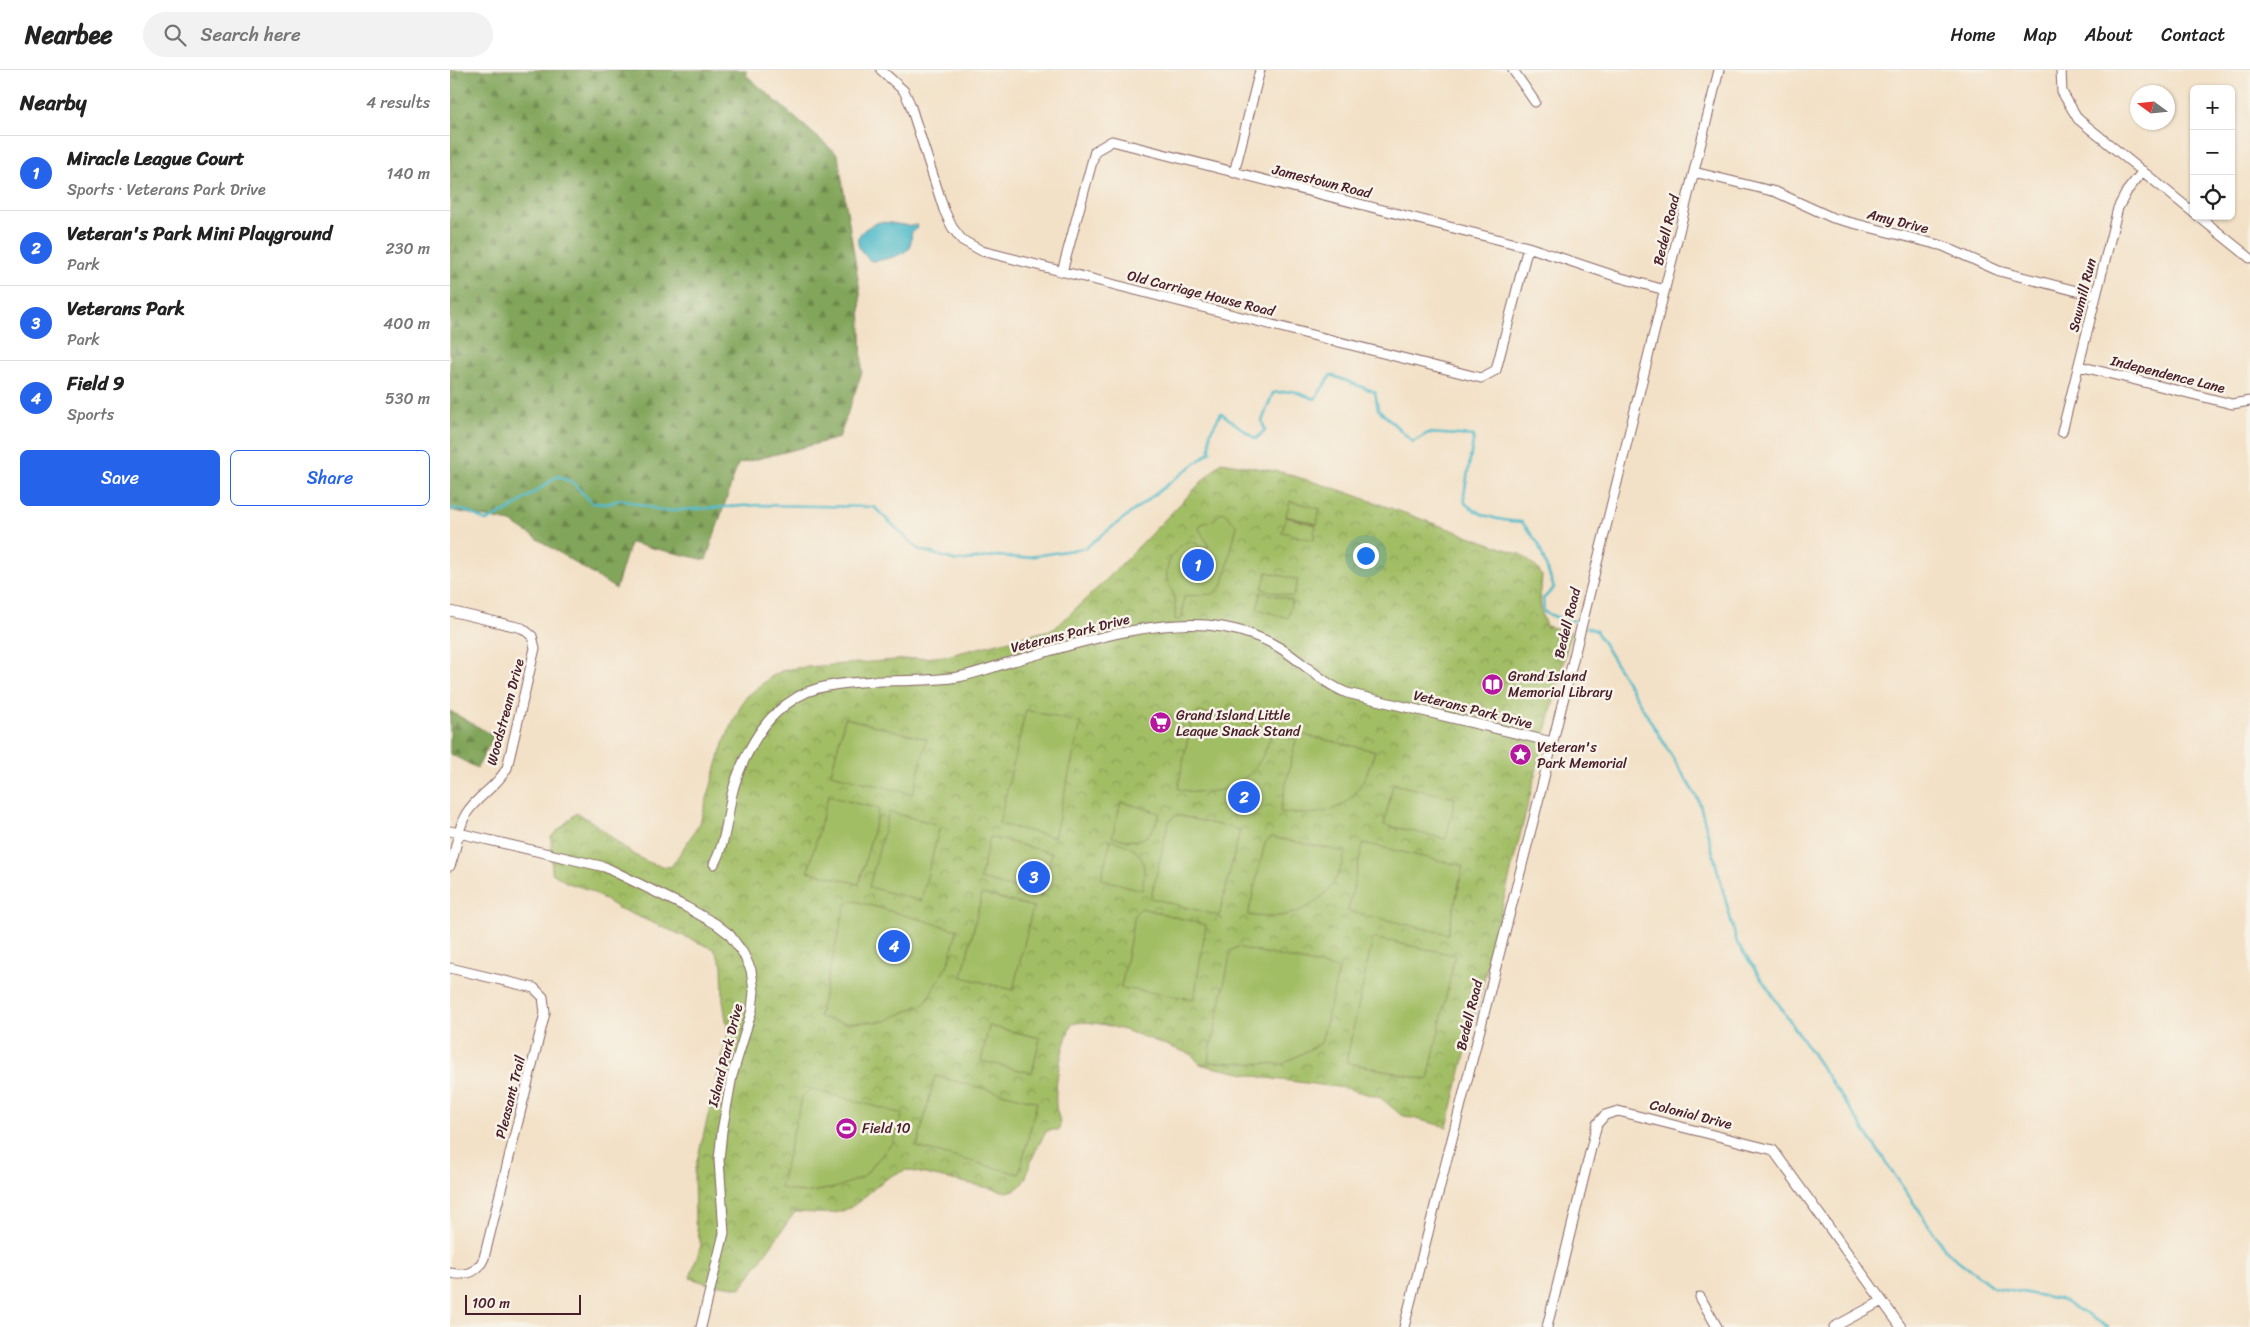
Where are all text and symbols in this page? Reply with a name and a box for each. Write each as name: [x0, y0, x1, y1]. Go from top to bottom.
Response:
search box: [143, 12, 493, 57]
text: Nearbee: [25, 14, 113, 56]
text: Search here: [201, 18, 301, 51]
text: Home: [1951, 19, 1996, 51]
text: Map: [2024, 19, 2057, 51]
text: About: [2085, 19, 2133, 51]
text: Contact: [2161, 19, 2225, 51]
icon: search: [161, 21, 189, 49]
text: Nearby: [20, 84, 86, 122]
north arrow: [2130, 85, 2175, 130]
map controls: [2190, 85, 2235, 220]
button: +: [2190, 85, 2235, 130]
text: 4 results: [366, 88, 430, 117]
button: −: [2190, 130, 2235, 175]
text: Miracle League Court: [67, 142, 244, 175]
street label: Jamestown Road: [1269, 157, 1376, 206]
text: 1: [33, 159, 39, 188]
text: 140 m: [387, 159, 430, 188]
text: Sports · Veterans Park Drive: [67, 175, 266, 204]
button: locate: [2190, 175, 2235, 220]
street label: Bedell Road: [1646, 191, 1688, 268]
street label: Amy Drive: [1864, 202, 1931, 241]
text: Veteran's Park Mini Playground: [67, 217, 332, 250]
text: 2: [31, 234, 41, 263]
text: 230 m: [385, 234, 430, 263]
text: Park: [67, 250, 100, 279]
street label: Sawmill Run: [2061, 255, 2104, 335]
street label: Old Carriage House Road: [1124, 263, 1279, 324]
text: Veterans Park: [67, 292, 185, 325]
text: 3: [32, 309, 40, 338]
text: 400 m: [383, 309, 430, 338]
text: Park: [67, 325, 100, 354]
street label: Independence Lane: [2107, 348, 2228, 401]
text: Field 9: [67, 367, 124, 400]
text: 4: [31, 384, 41, 413]
text: 530 m: [385, 384, 430, 413]
text: Sports: [67, 400, 114, 429]
button: Save: [20, 450, 220, 506]
button: Share: [230, 450, 430, 506]
your location: [1353, 543, 1379, 569]
pin: 1: [1182, 546, 1214, 584]
street label: Bedell Road: [1547, 584, 1589, 661]
street label: Veterans Park Drive: [1008, 607, 1132, 660]
street label: Woodstream Drive: [479, 656, 532, 768]
place label: Grand Island Memorial Library: [1508, 664, 1613, 705]
library icon: Grand Island Memorial Library: [1480, 672, 1504, 696]
street label: Veterans Park Drive: [1411, 683, 1535, 736]
place label: Grand Island Little Leaque Snack Stand: [1176, 703, 1302, 744]
supermarket icon: Grand Island Little Leaque Snack Stand: [1148, 711, 1172, 735]
place label: Veteran's Park Memorial: [1537, 735, 1628, 776]
place icon: Veteran's Park Memorial: [1509, 743, 1533, 767]
pin: 2: [1228, 778, 1260, 816]
pin: 3: [1018, 858, 1050, 896]
pin: 4: [878, 927, 910, 965]
street label: Bedell Road: [1449, 976, 1491, 1053]
street label: Island Park Drive: [700, 1001, 750, 1110]
street label: Pleasant Trail: [488, 1052, 533, 1141]
street label: Colonial Drive: [1647, 1092, 1735, 1137]
sports icon: Field 10: [834, 1116, 858, 1140]
place label: Field 10: [862, 1116, 911, 1141]
text: 100 m: [472, 1291, 510, 1316]
scale bar: [465, 1292, 581, 1315]

